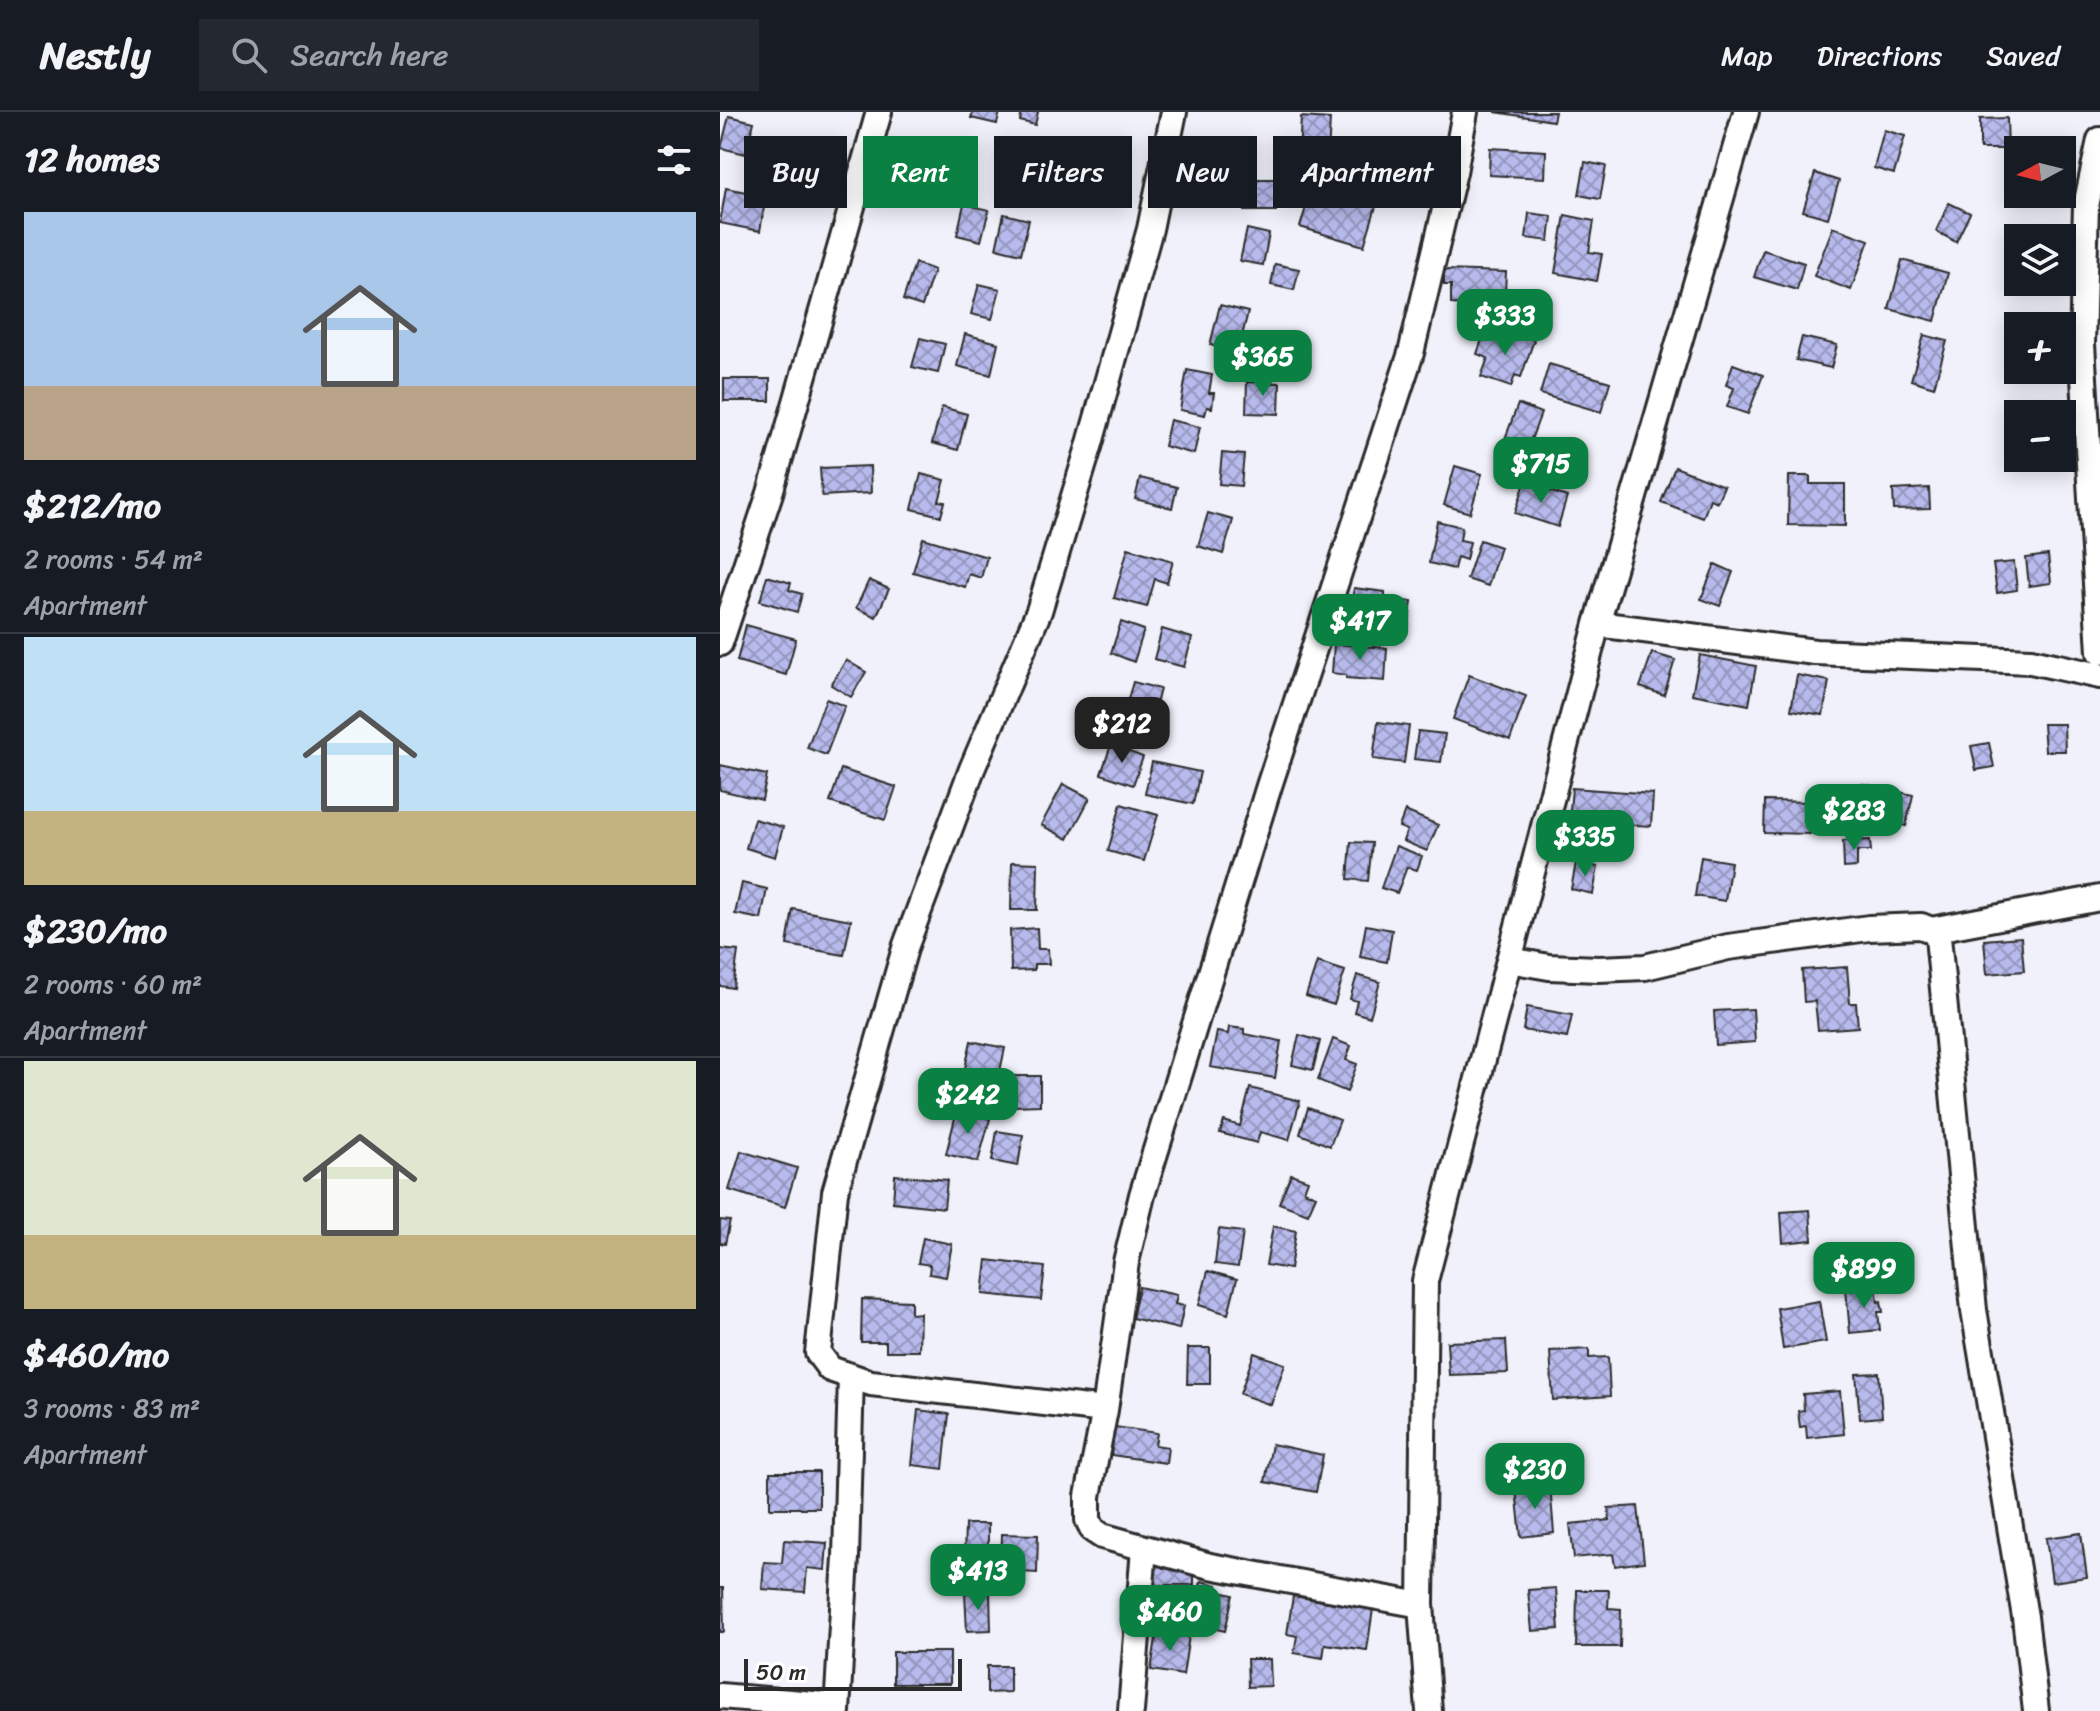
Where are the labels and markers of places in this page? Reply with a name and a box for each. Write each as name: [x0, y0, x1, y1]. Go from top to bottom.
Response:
pin: $333: [1458, 289, 1552, 357]
pin: $365: [1216, 330, 1310, 398]
pin: $715: [1494, 437, 1588, 505]
pin: $417: [1313, 594, 1407, 662]
pin: $212: [1075, 697, 1169, 765]
pin: $283: [1807, 784, 1901, 852]
pin: $335: [1538, 810, 1632, 878]
pin: $242: [921, 1068, 1015, 1136]
pin: $899: [1817, 1242, 1911, 1310]
pin: $230: [1488, 1443, 1582, 1511]
pin: $413: [931, 1544, 1025, 1612]
pin: $460: [1123, 1585, 1217, 1653]

